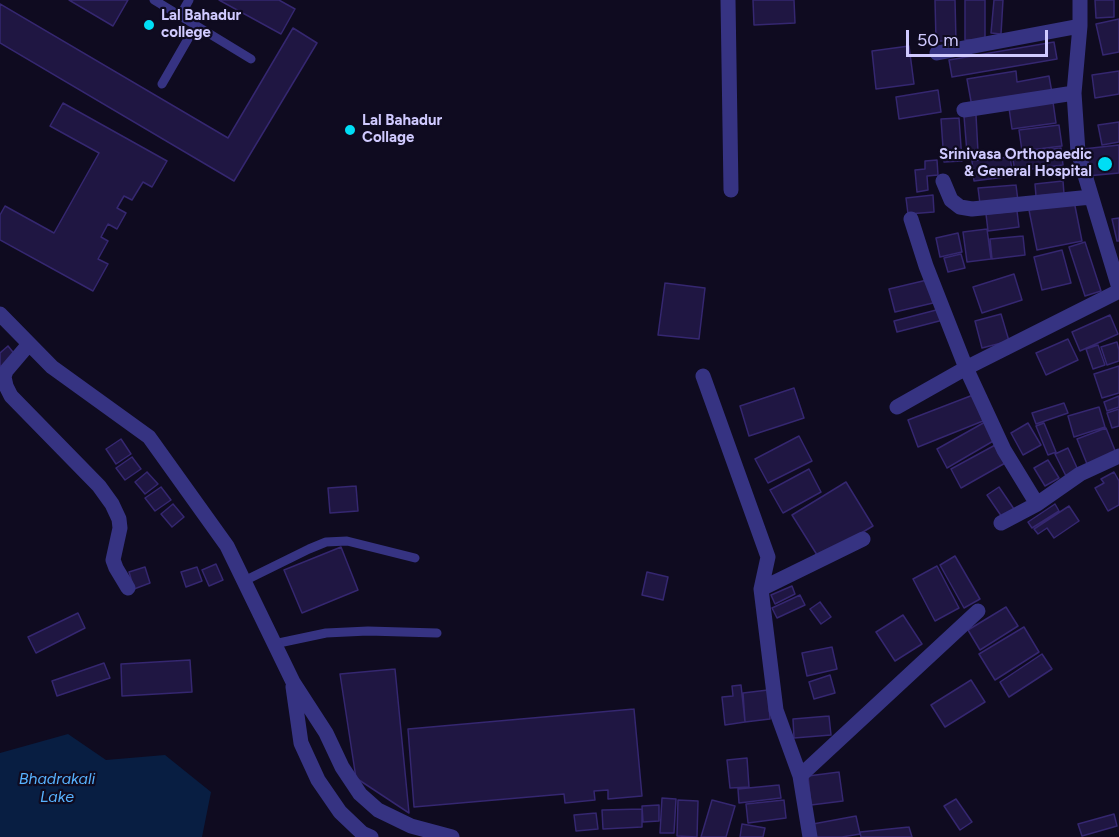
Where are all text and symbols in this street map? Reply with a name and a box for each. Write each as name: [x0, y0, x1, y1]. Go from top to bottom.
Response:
place label: Lal Bahadur college: [161, 7, 241, 42]
marker: Lal Bahadur college: [142, 18, 156, 32]
scale bar: [909, 18, 1052, 56]
text: 50 m: [917, 29, 959, 51]
place label: Lal Bahadur Collage: [362, 112, 442, 147]
marker: Lal Bahadur Collage: [343, 123, 357, 137]
place label: Srinivasa Orthopaedic & General Hospital: [939, 146, 1092, 181]
marker: Srinivasa Orthopaedic & General Hospital: [1096, 155, 1114, 173]
water label: Bhadrakali Lake: [19, 769, 95, 807]

